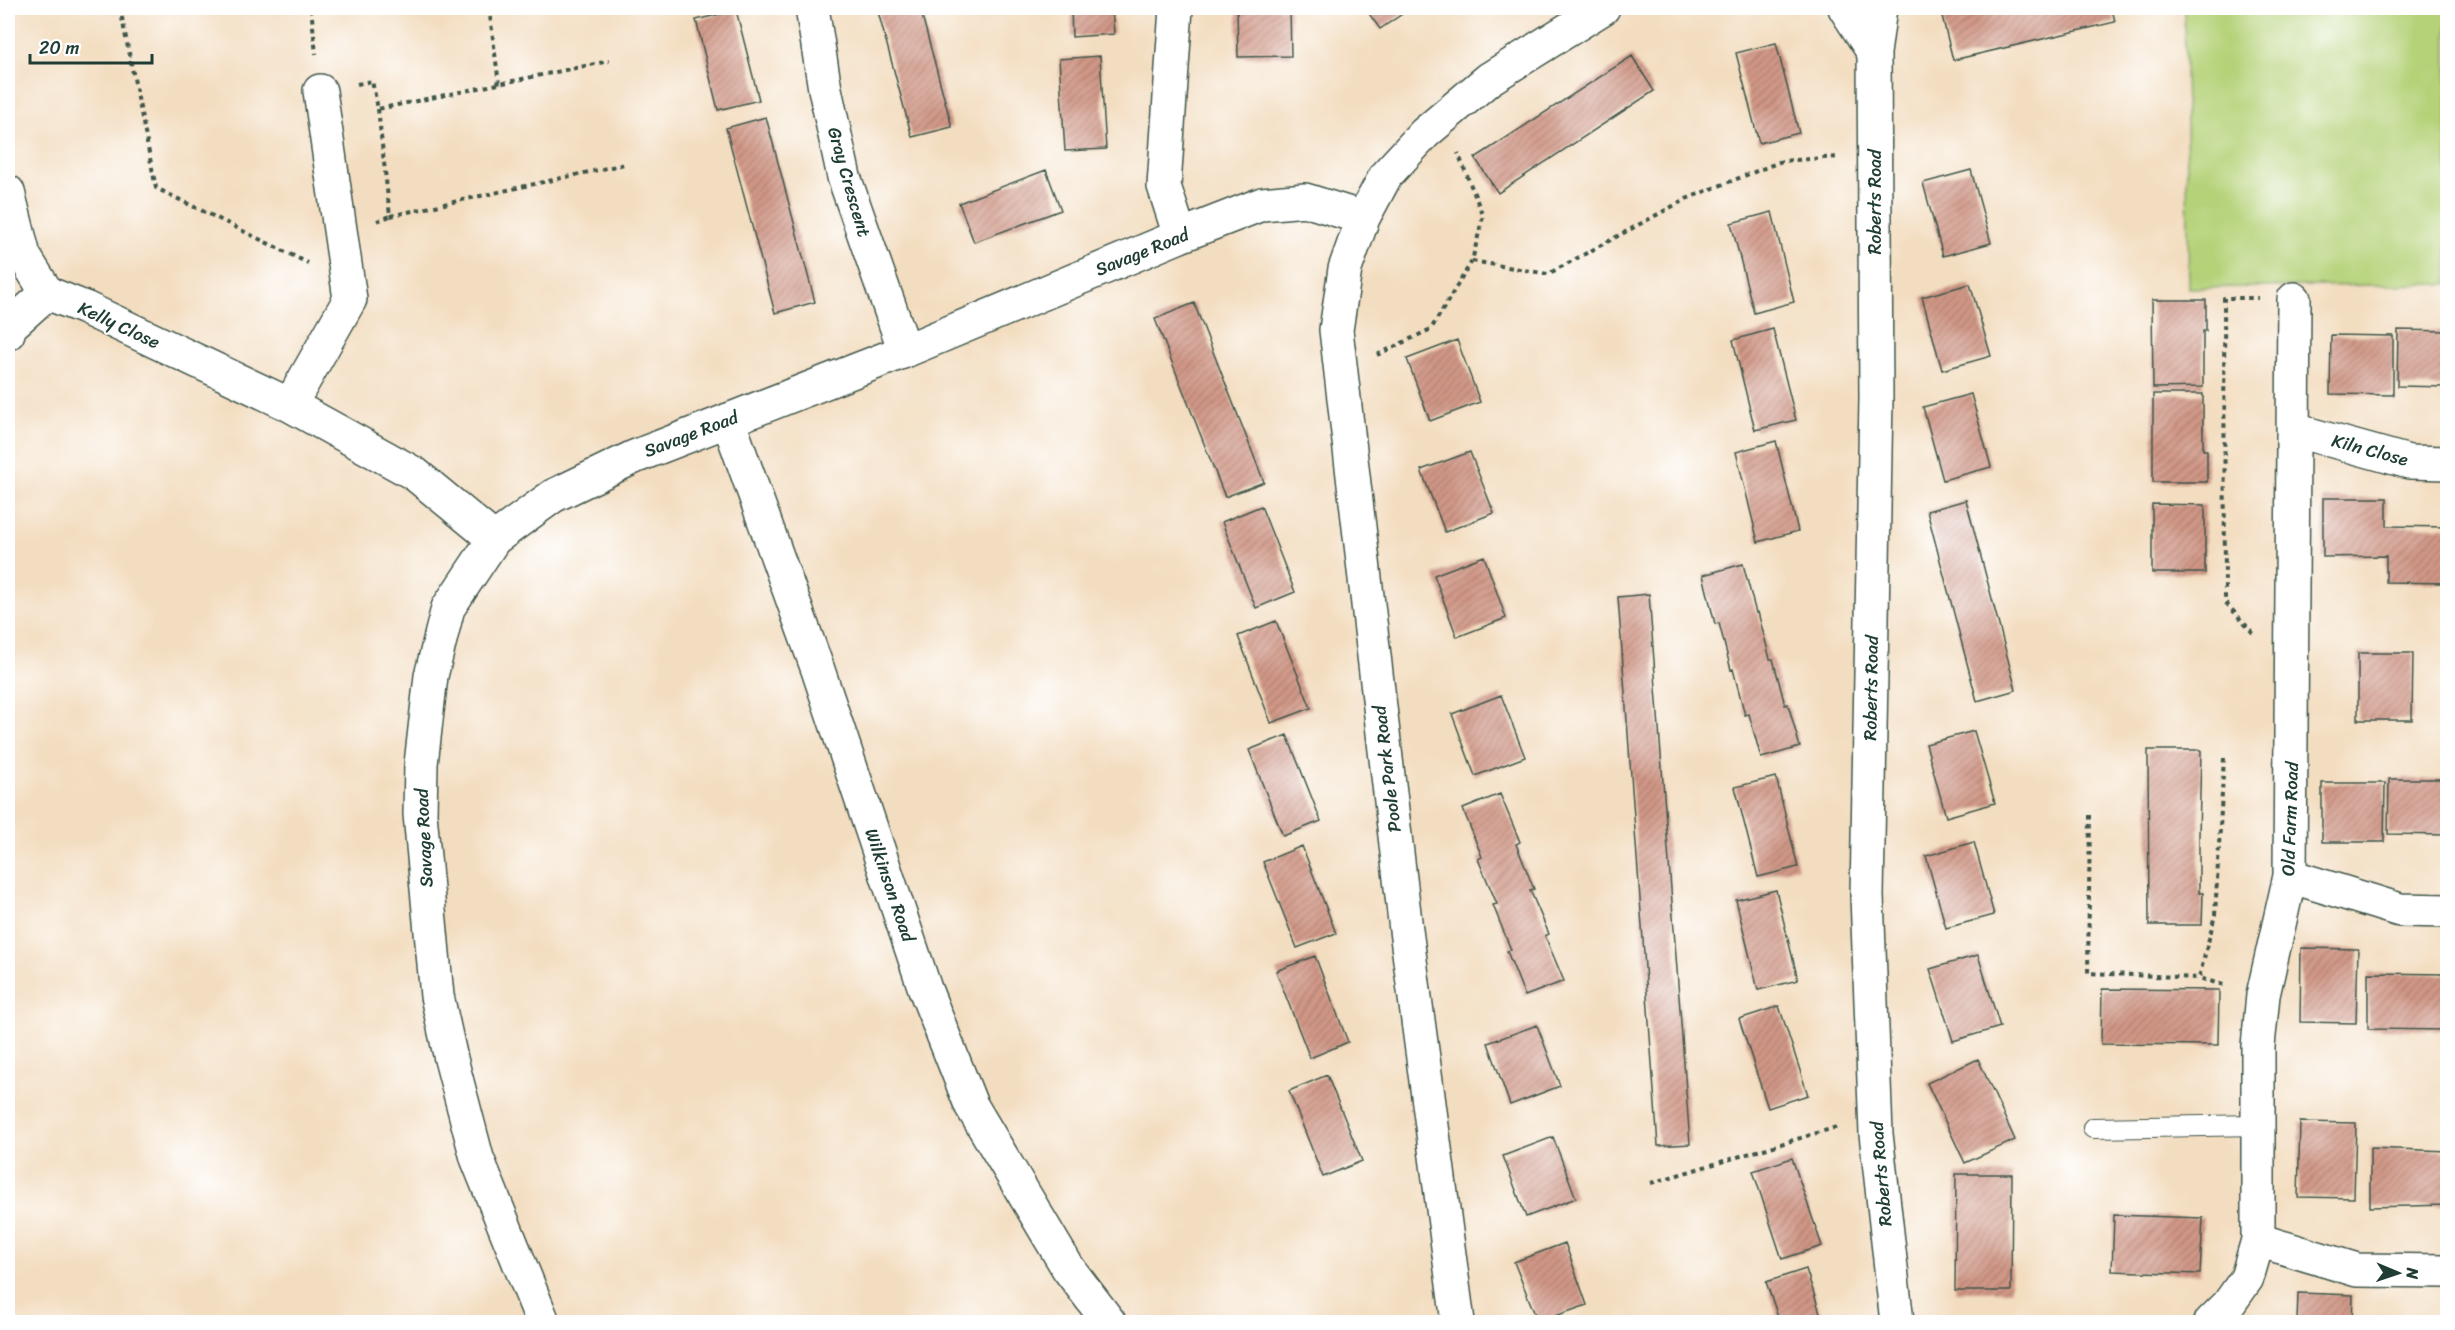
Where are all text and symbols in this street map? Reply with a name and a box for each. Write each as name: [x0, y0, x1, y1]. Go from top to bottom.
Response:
scale bar: [30, 27, 152, 65]
text: 20 m: [39, 32, 79, 64]
street label: Gray Crescent: [818, 123, 880, 241]
street label: Roberts Road: [1859, 148, 1891, 255]
street label: Savage Road: [1090, 218, 1195, 285]
street label: Kelly Close: [73, 292, 165, 358]
street label: Savage Road: [639, 401, 744, 467]
street label: Kiln Close: [2328, 424, 2412, 476]
street label: Roberts Road: [1854, 634, 1888, 741]
street label: Poole Park Road: [1363, 702, 1411, 834]
street label: Old Farm Road: [2272, 760, 2308, 877]
street label: Savage Road: [405, 786, 443, 888]
street label: Wilkinson Road: [856, 824, 925, 948]
street label: Roberts Road: [1860, 1119, 1902, 1228]
north arrow: [2368, 1243, 2428, 1303]
text: N: [2398, 1266, 2427, 1280]

